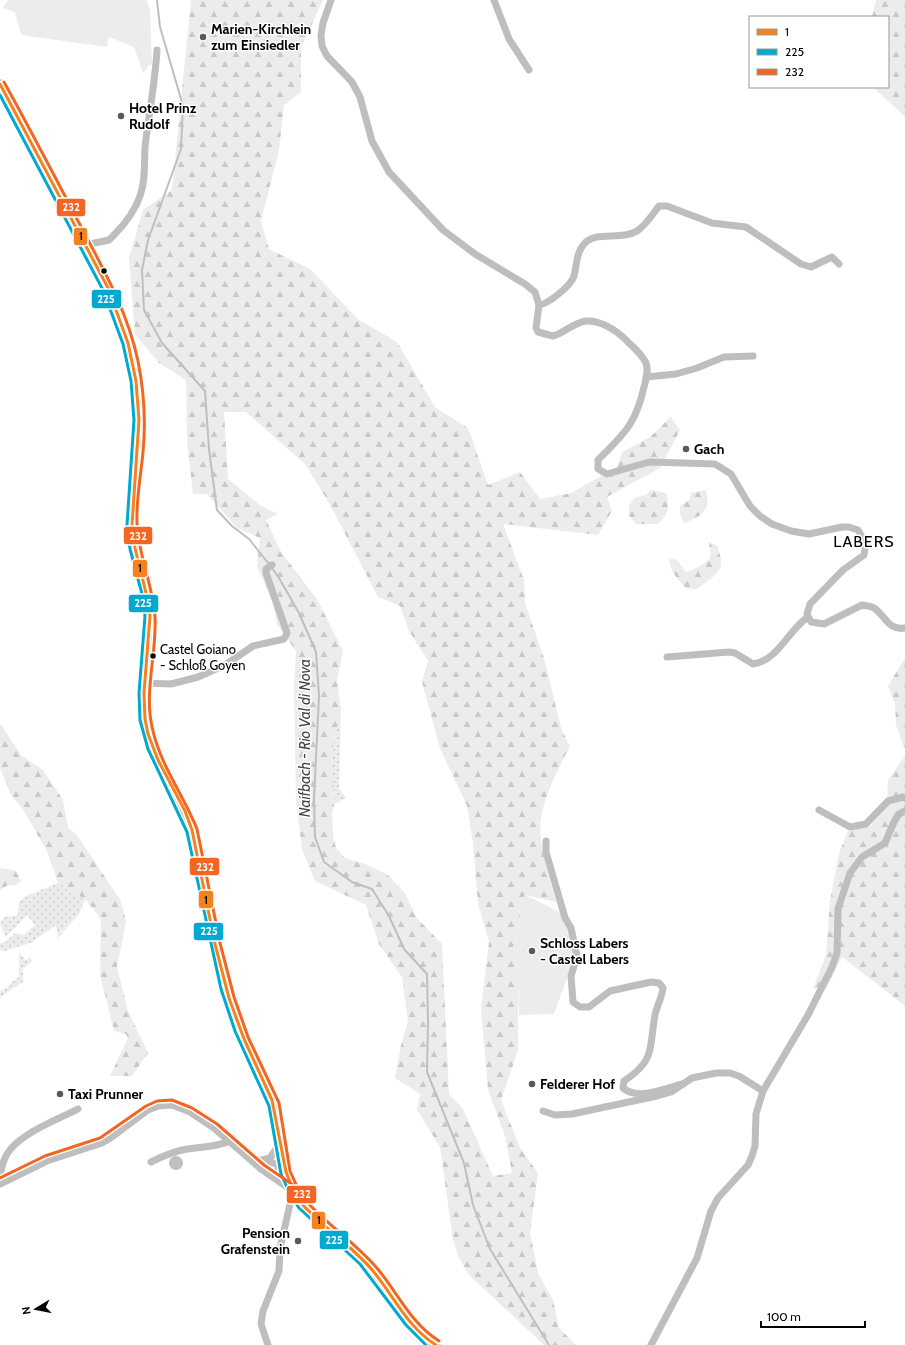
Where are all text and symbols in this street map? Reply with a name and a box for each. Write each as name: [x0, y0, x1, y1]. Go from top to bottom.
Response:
legend: [749, 16, 889, 88]
place label: Marien-Kirchlein zum Einsiedler: [211, 20, 311, 54]
text: 1: [785, 24, 789, 39]
marker: Marien-Kirchlein zum Einsiedler: [198, 32, 208, 42]
text: 225: [785, 44, 804, 59]
text: 232: [785, 64, 804, 79]
place label: Hotel Prinz Rudolf: [129, 99, 197, 133]
marker: Hotel Prinz Rudolf: [116, 111, 126, 121]
line badge: 232: [56, 198, 86, 217]
text: 232: [62, 200, 80, 214]
line badge: 1: [73, 227, 88, 246]
text: 1: [79, 229, 83, 243]
unlabelled marker: [99, 266, 109, 276]
line badge: 225: [91, 289, 122, 309]
text: 225: [97, 292, 115, 306]
place label: Gach: [694, 440, 724, 458]
marker: Gach: [681, 444, 691, 454]
line badge: 232: [123, 526, 153, 545]
text: 232: [129, 529, 147, 543]
district label: LABERS: [833, 532, 895, 551]
line badge: 1: [132, 559, 148, 578]
text: 1: [138, 561, 142, 575]
line badge: 225: [128, 594, 159, 613]
text: 225: [134, 596, 152, 610]
place label: Castel Goiano - Schloß Goyen: [160, 641, 246, 673]
marker: Castel Goiano - Schloß Goyen: [148, 651, 158, 661]
water label: Naifbach - Rio Val di Nova: [296, 659, 314, 817]
line badge: 232: [189, 857, 220, 876]
text: 232: [196, 860, 214, 874]
line badge: 1: [198, 890, 214, 909]
text: 1: [204, 893, 208, 907]
line badge: 225: [193, 922, 224, 941]
text: 225: [200, 924, 218, 938]
place label: Schloss Labers - Castel Labers: [540, 934, 629, 968]
marker: Schloss Labers - Castel Labers: [527, 946, 537, 956]
place label: Felderer Hof: [540, 1075, 615, 1093]
marker: Felderer Hof: [527, 1079, 537, 1089]
place label: Taxi Prunner: [68, 1085, 144, 1103]
marker: Taxi Prunner: [55, 1089, 65, 1099]
line badge: 232: [286, 1185, 317, 1204]
text: 232: [293, 1187, 311, 1201]
line badge: 1: [311, 1211, 326, 1230]
text: 1: [317, 1213, 321, 1227]
place label: Pension Grafenstein: [221, 1224, 290, 1258]
line badge: 225: [319, 1230, 349, 1250]
text: 225: [325, 1233, 343, 1247]
marker: Pension Grafenstein: [293, 1236, 303, 1246]
north arrow: [16, 1289, 56, 1329]
scale bar: [761, 1303, 865, 1329]
text: N: [19, 1306, 34, 1316]
text: 100 m: [767, 1309, 801, 1324]

